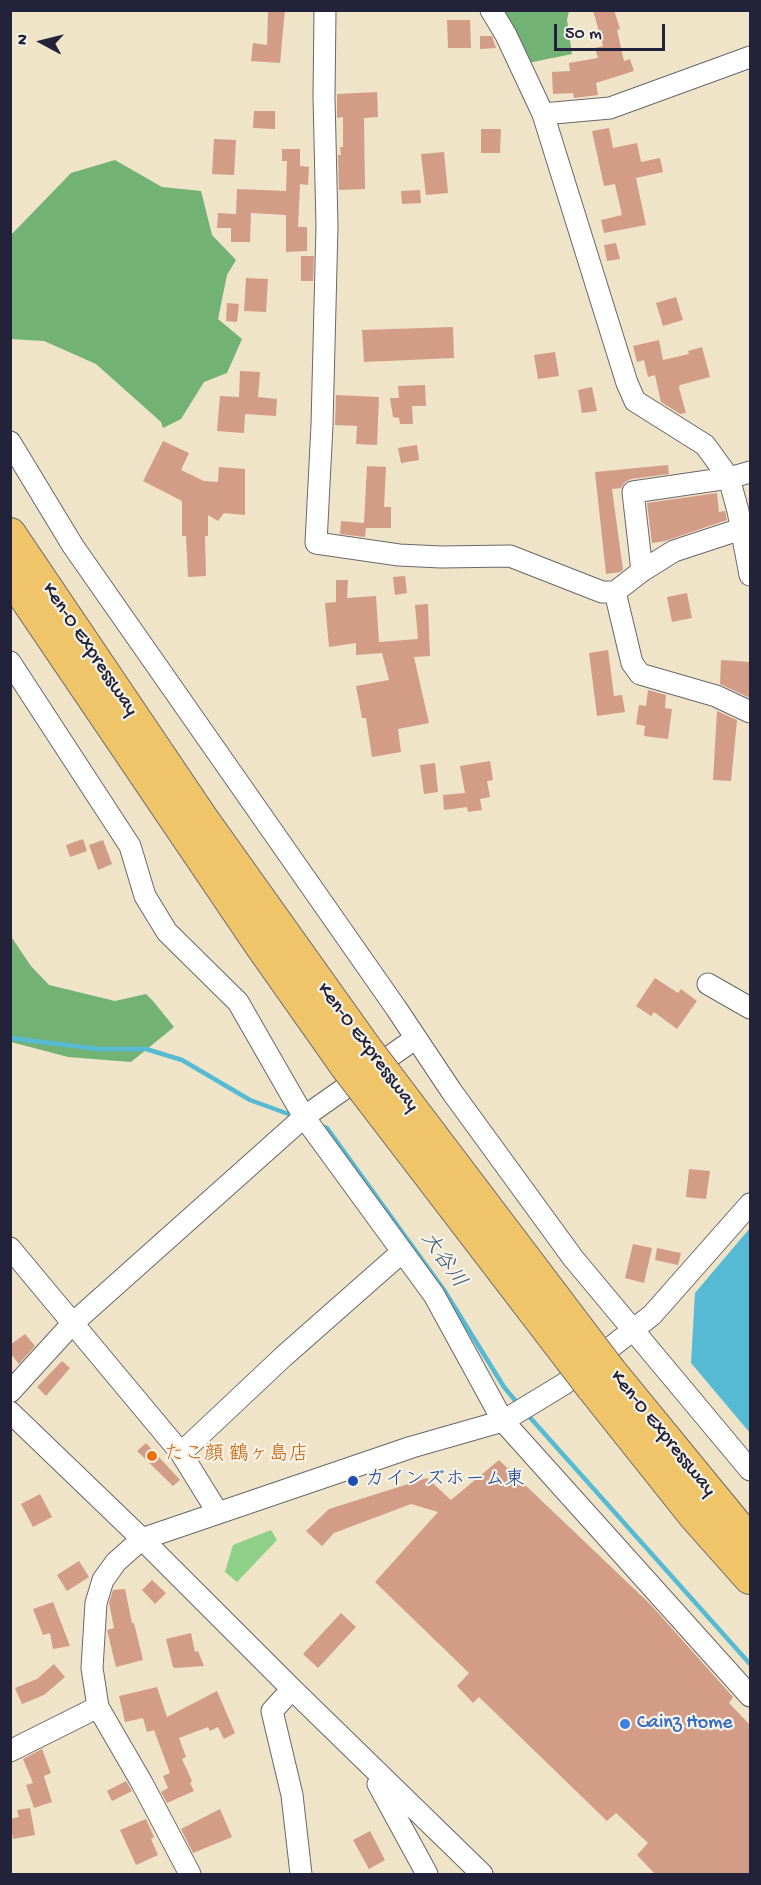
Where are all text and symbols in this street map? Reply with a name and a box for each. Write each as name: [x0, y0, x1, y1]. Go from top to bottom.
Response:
north arrow: [12, 12, 72, 72]
scale bar: [557, 12, 668, 50]
text: 50 m: [565, 24, 602, 45]
text: N: [14, 33, 34, 46]
street label: Ken-O Expressway: [36, 579, 142, 721]
street label: Ken-O Expressway: [311, 979, 423, 1117]
water label: 大谷川: [414, 1228, 470, 1294]
street label: Ken-O Expressway: [604, 1366, 720, 1502]
place label: たこ顔 鶴ヶ島店: [164, 1444, 309, 1468]
marker: たこ顔 鶴ヶ島店: [145, 1449, 159, 1463]
place label: カインズホーム東: [365, 1469, 525, 1493]
marker: カインズホーム東: [346, 1474, 360, 1488]
place label: Cainz Home: [637, 1712, 733, 1736]
marker: Cainz Home: [618, 1717, 632, 1731]

